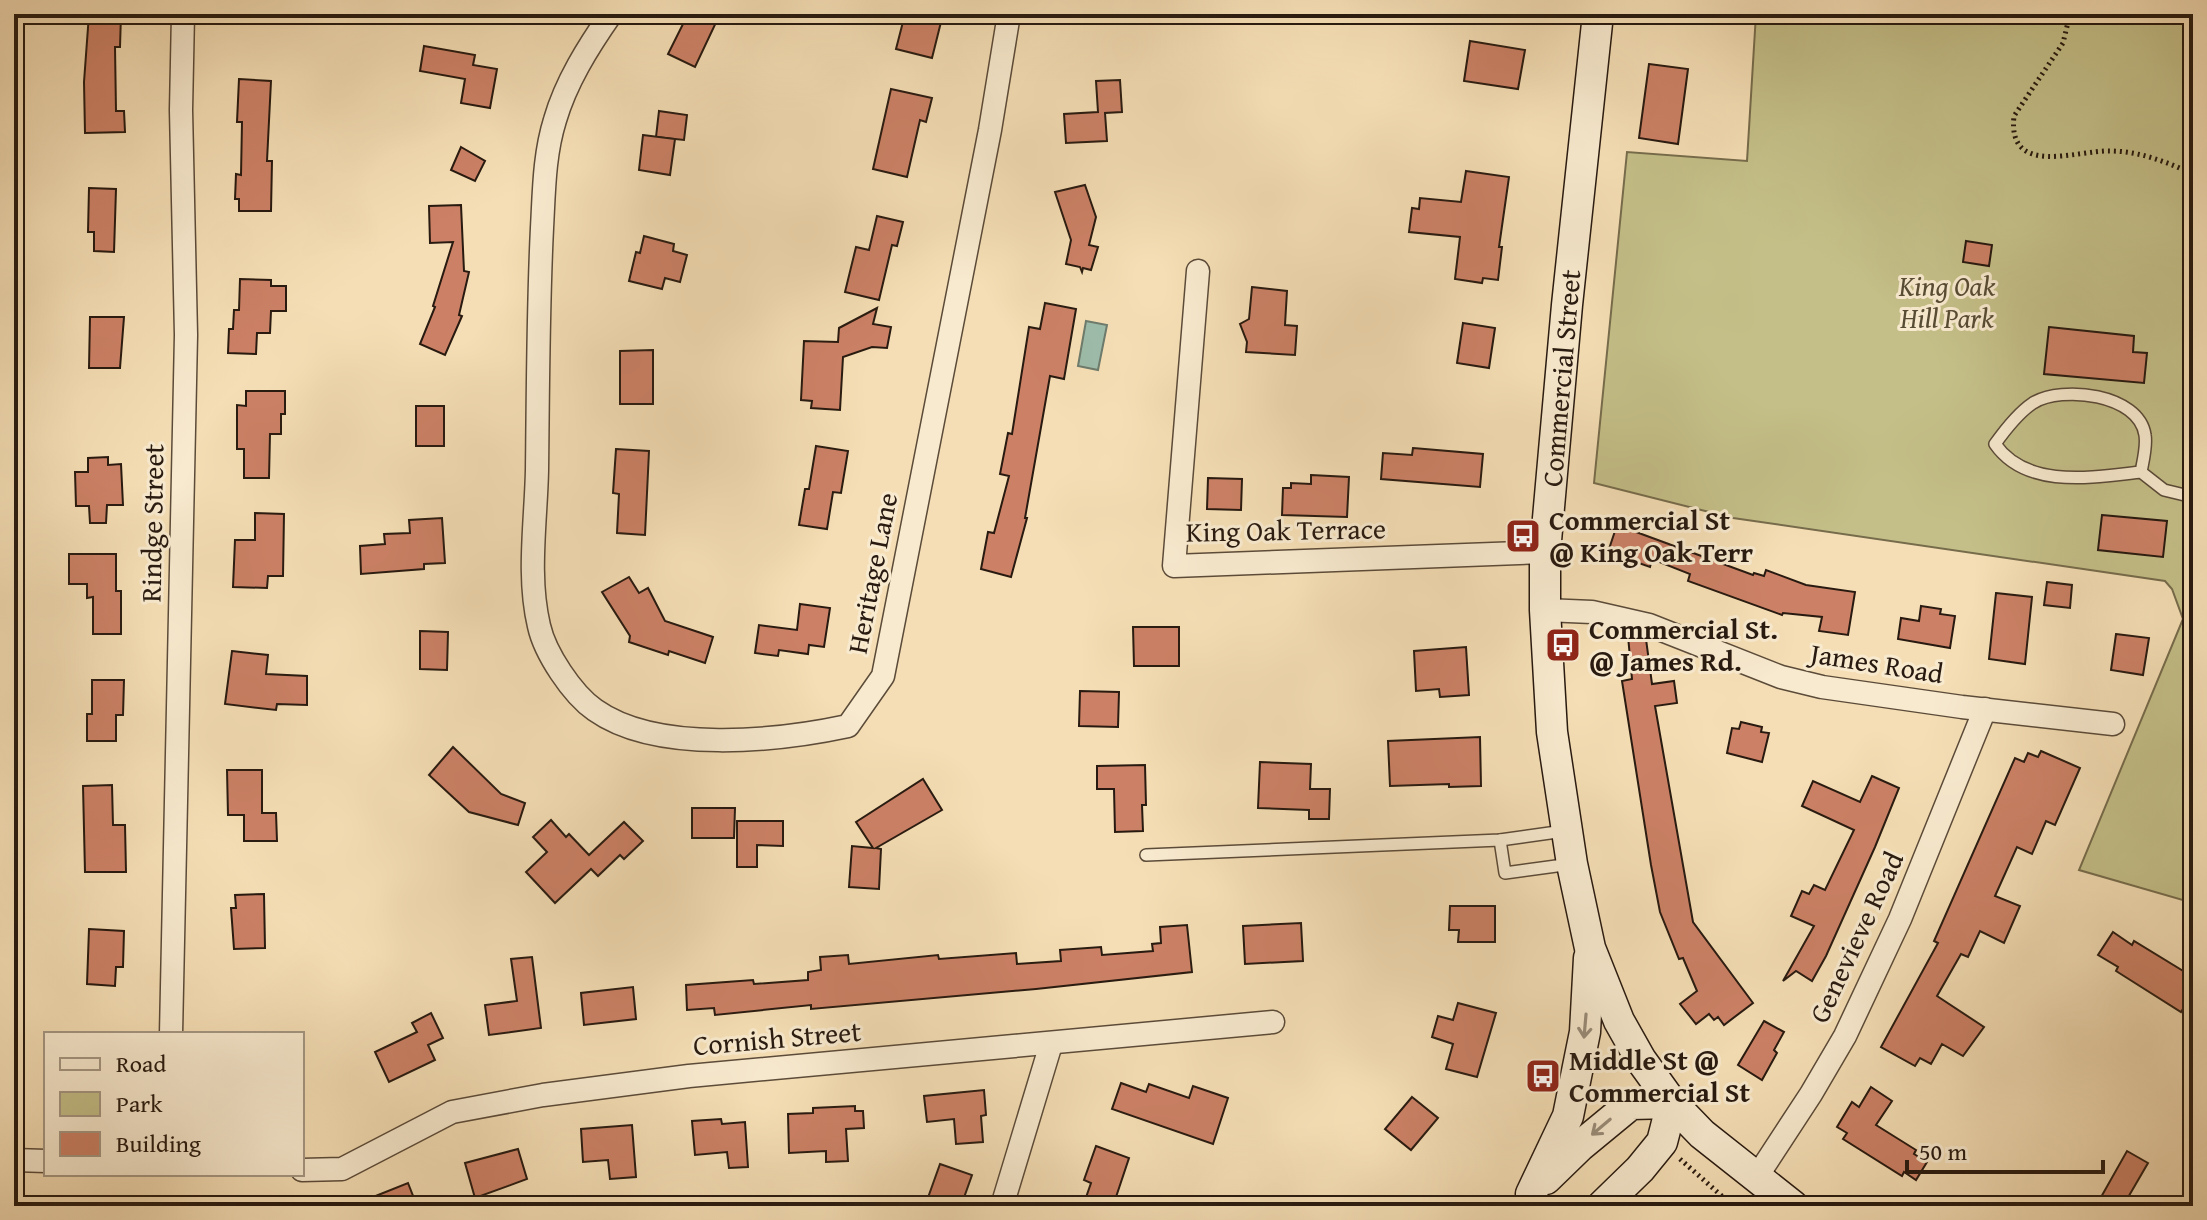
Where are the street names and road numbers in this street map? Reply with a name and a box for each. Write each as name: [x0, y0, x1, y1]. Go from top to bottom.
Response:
street label: Commercial Street: [1531, 268, 1590, 488]
street label: Rindge Street: [130, 443, 173, 603]
street label: Heritage Lane: [836, 489, 907, 657]
street label: King Oak Terrace: [1186, 507, 1386, 552]
street label: James Road: [1805, 631, 1946, 693]
street label: Genevieve Road: [1798, 844, 1913, 1029]
street label: Cornish Street: [691, 1010, 863, 1065]

